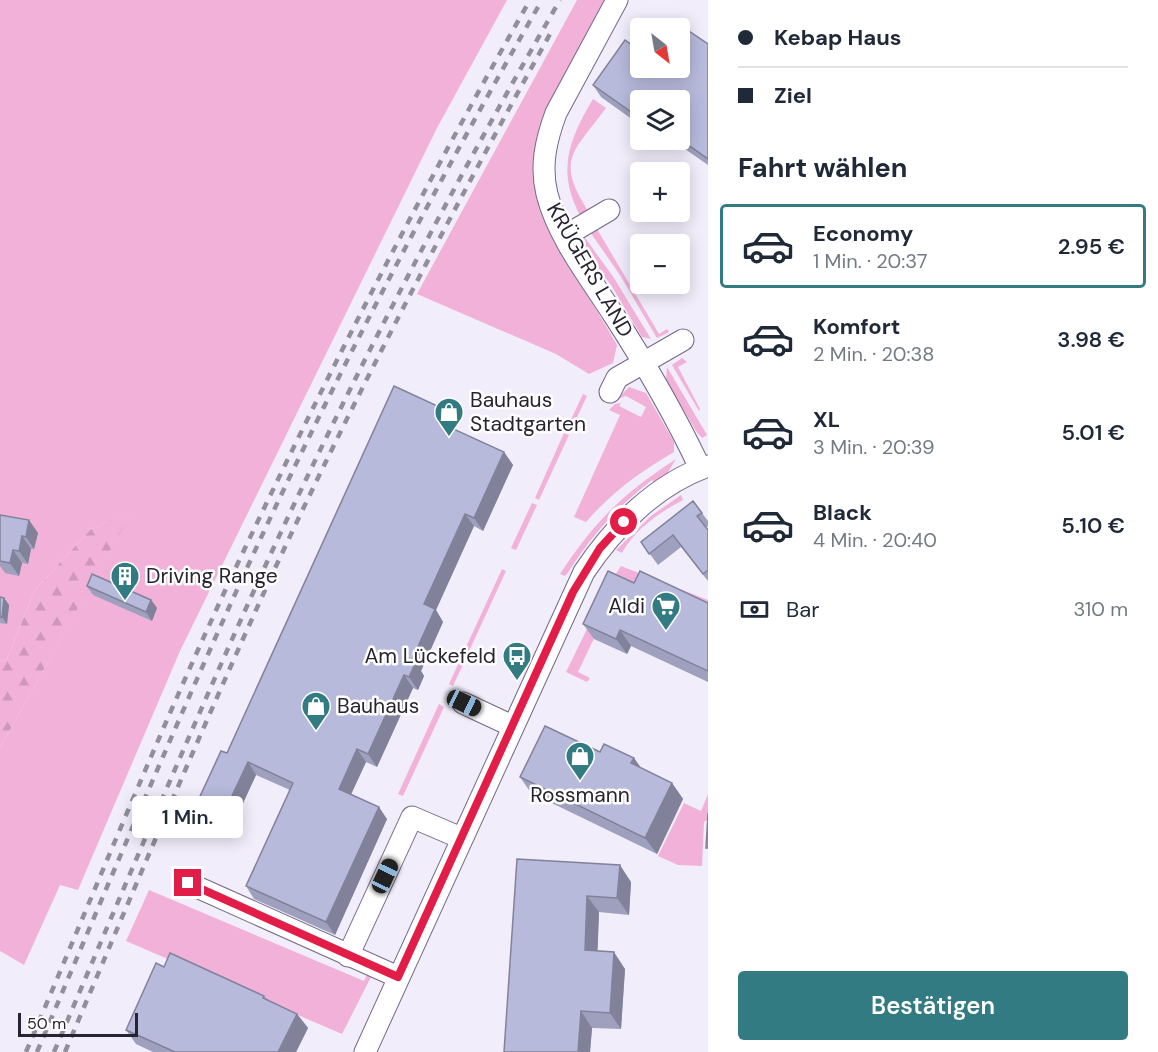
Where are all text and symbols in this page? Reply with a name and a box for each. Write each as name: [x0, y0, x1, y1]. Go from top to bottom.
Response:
north arrow: [630, 18, 690, 78]
map controls: [630, 18, 690, 294]
text: Kebap Haus: [774, 23, 901, 52]
text: Ziel: [774, 81, 812, 110]
button: layers: [630, 90, 690, 150]
text: Fahrt wählen: [738, 150, 908, 185]
button: +: [630, 162, 690, 222]
street label: KRÜGERS LAND: [540, 198, 640, 342]
icon: car: [741, 219, 795, 273]
text: Economy: [813, 219, 913, 248]
text: 2.95 €: [1058, 232, 1125, 261]
button: −: [630, 234, 690, 294]
text: 1 Min. · 20:37: [813, 248, 927, 274]
icon: car: [741, 312, 795, 366]
text: Komfort: [813, 312, 900, 341]
text: 3.98 €: [1057, 325, 1125, 354]
text: 2 Min. · 20:38: [813, 341, 935, 367]
place label: Bauhaus Stadtgarten: [470, 386, 586, 438]
shop icon: Bauhaus Stadtgarten: [433, 396, 465, 438]
icon: car: [741, 405, 795, 459]
text: XL: [813, 405, 840, 434]
text: 5.01 €: [1061, 418, 1125, 447]
text: 3 Min. · 20:39: [813, 434, 935, 460]
icon: car: [741, 498, 795, 552]
text: Black: [813, 498, 872, 527]
route start: [610, 508, 637, 535]
text: 5.10 €: [1061, 511, 1125, 540]
text: 4 Min. · 20:40: [813, 527, 937, 553]
building icon: Driving Range: [109, 560, 141, 602]
place label: Driving Range: [146, 562, 278, 590]
supermarket icon: Aldi: [650, 590, 682, 632]
place label: Aldi: [608, 592, 645, 620]
icon: cash: [738, 593, 771, 626]
text: Bar: [786, 595, 819, 624]
text: 310 m: [1073, 596, 1128, 622]
bus stop icon: Am Lückefeld: [501, 640, 533, 682]
place label: Am Lückefeld: [364, 642, 496, 670]
car: [444, 687, 484, 719]
shop icon: Bauhaus: [300, 690, 332, 732]
place label: Bauhaus: [337, 692, 419, 720]
shop icon: Rossmann: [564, 740, 596, 782]
place label: Rossmann: [530, 781, 630, 809]
callout: 1 Min.: [132, 796, 243, 838]
text: 1 Min.: [162, 804, 213, 830]
car: [369, 856, 401, 896]
route end: [174, 869, 201, 896]
button: Bestätigen: [738, 971, 1128, 1040]
scale bar: [18, 1010, 138, 1038]
text: 50 m: [27, 1013, 66, 1034]

